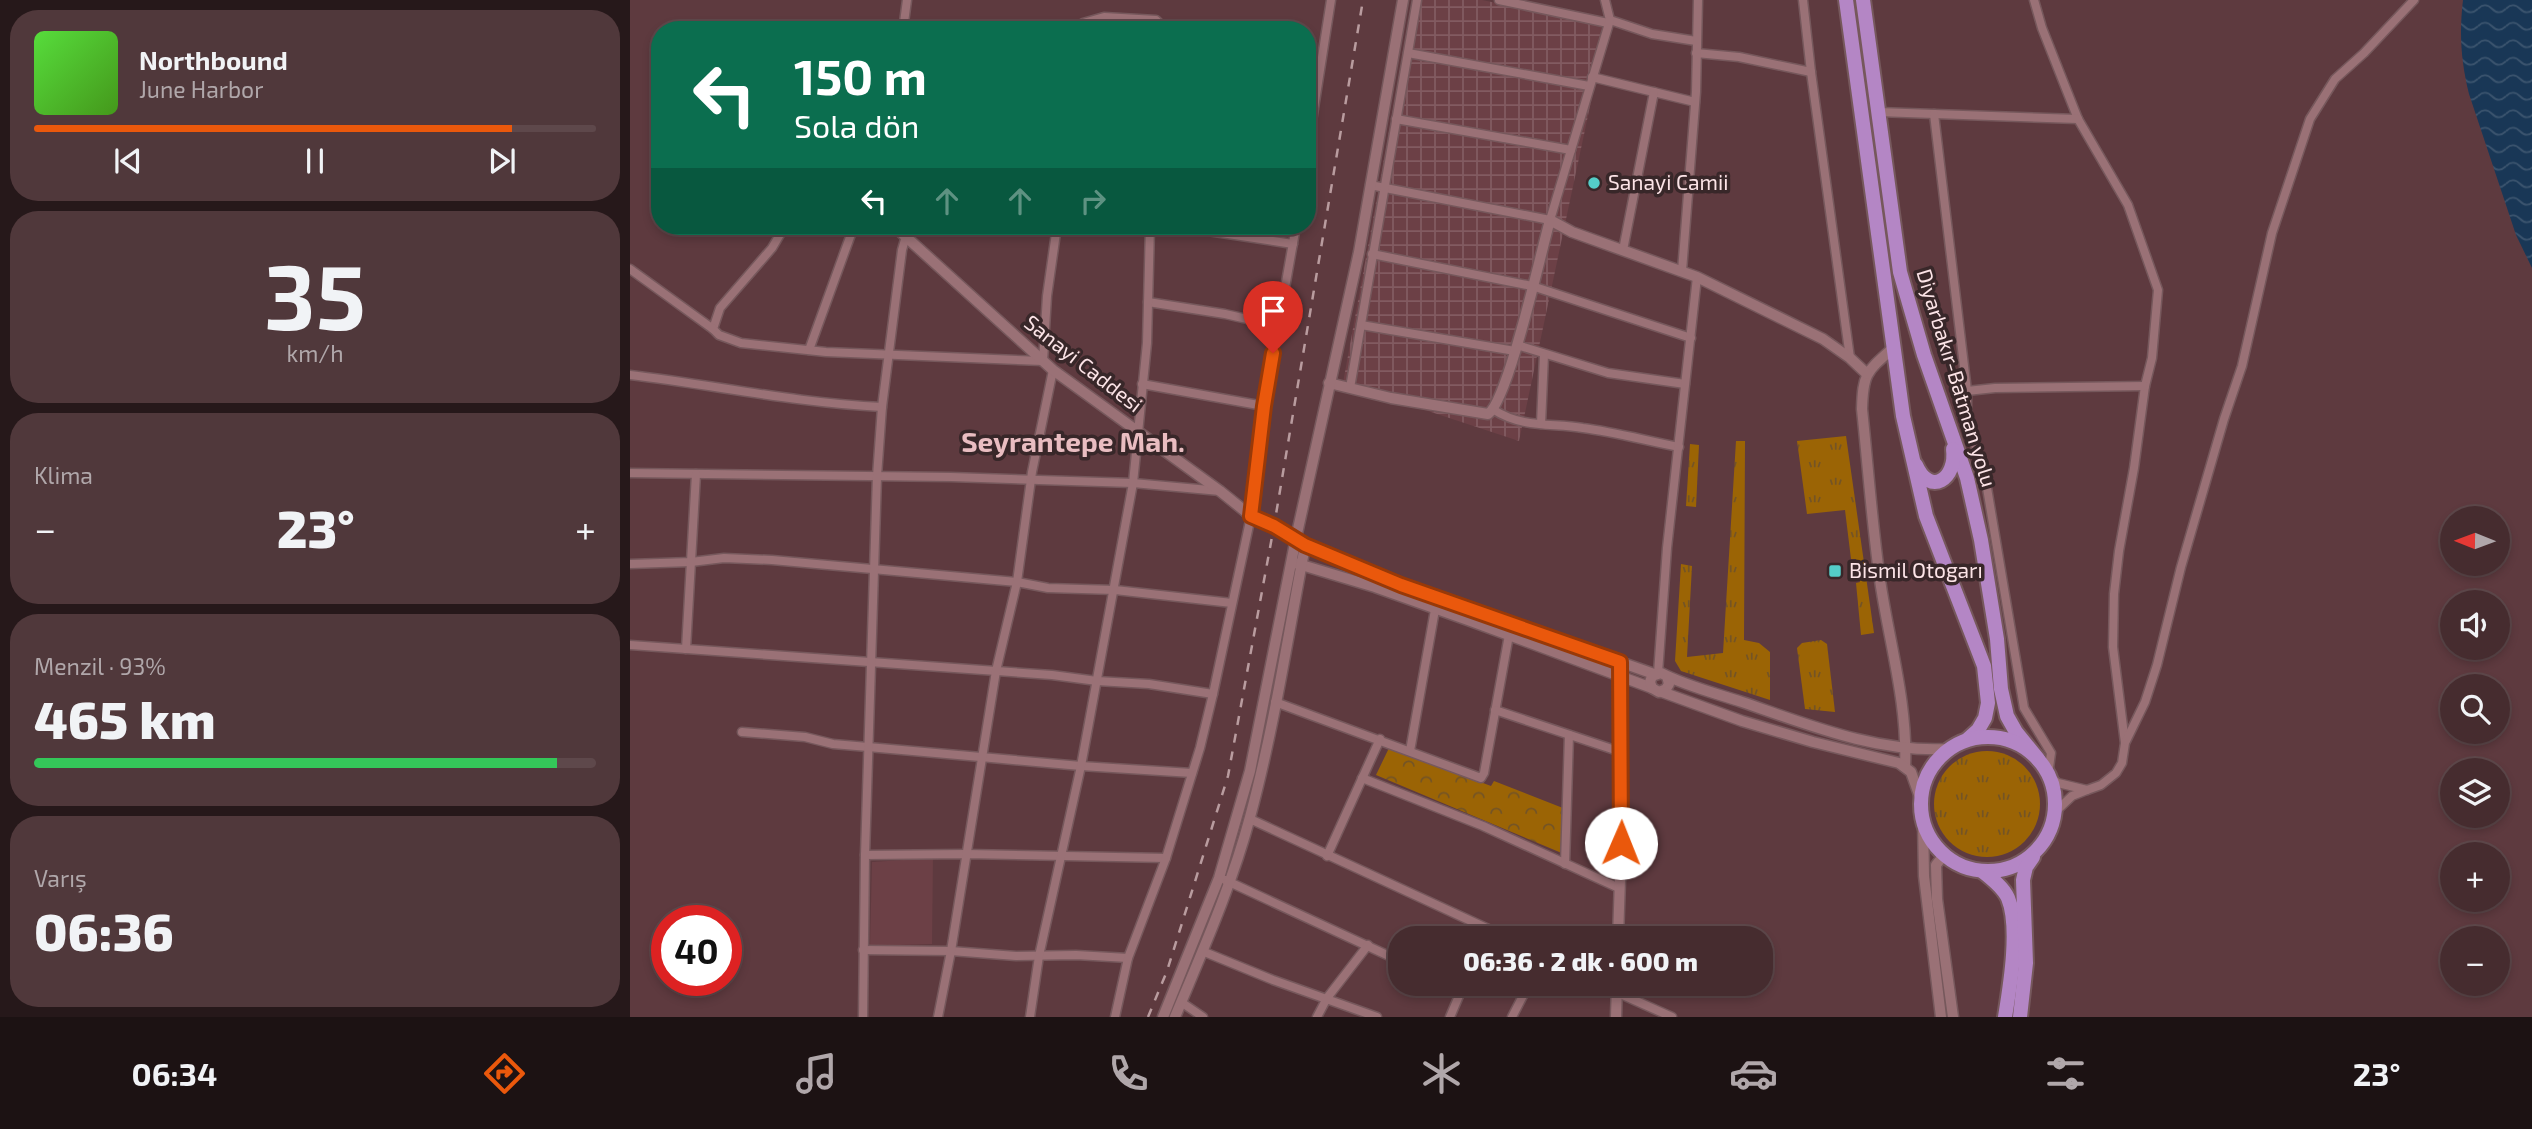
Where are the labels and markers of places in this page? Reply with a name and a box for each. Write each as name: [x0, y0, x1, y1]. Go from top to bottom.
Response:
place label: Sanayi Camii: [1608, 169, 1728, 194]
marker: Sanayi Camii: [1586, 175, 1602, 191]
pin: [1243, 281, 1303, 353]
place label: Bismil Otogarı: [1849, 557, 1983, 582]
marker: Bismil Otogarı: [1827, 563, 1843, 579]

